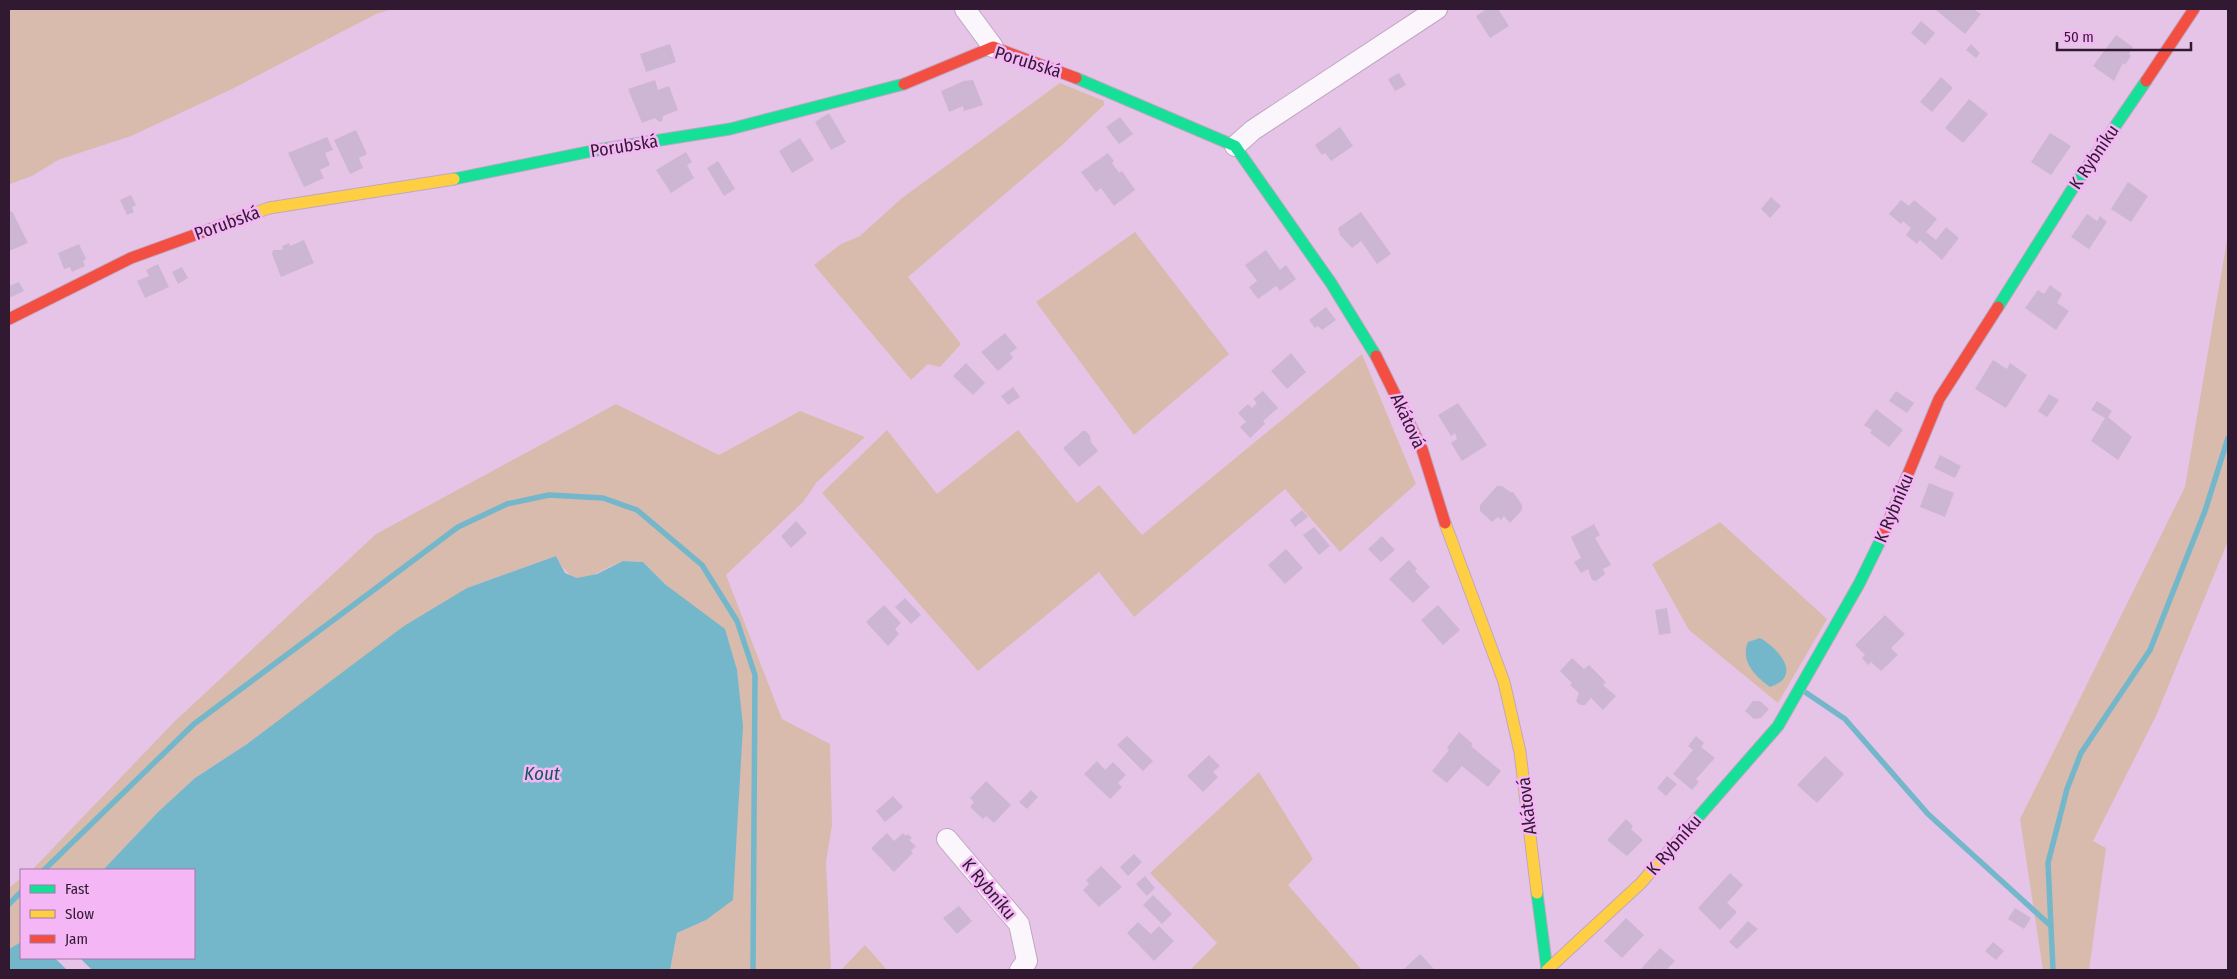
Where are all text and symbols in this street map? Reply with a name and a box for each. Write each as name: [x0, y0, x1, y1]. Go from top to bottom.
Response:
scale bar: [2057, 20, 2191, 52]
text: 50 m: [2064, 28, 2094, 46]
street label: Porubská: [992, 42, 1064, 83]
street label: K Rybníku: [2064, 121, 2124, 193]
street label: Porubská: [589, 130, 660, 162]
street label: Porubská: [191, 201, 263, 245]
street label: Akátová: [1386, 390, 1430, 452]
street label: K Rybníku: [1870, 470, 1918, 546]
water label: Kout: [524, 762, 561, 785]
street label: Akátová: [1513, 776, 1541, 836]
street label: K Rybníku: [1642, 810, 1706, 880]
street label: K Rybníku: [957, 854, 1021, 924]
legend: [20, 869, 195, 959]
text: Fast: [65, 880, 89, 898]
text: Slow: [65, 905, 94, 923]
text: Jam: [65, 930, 88, 948]

